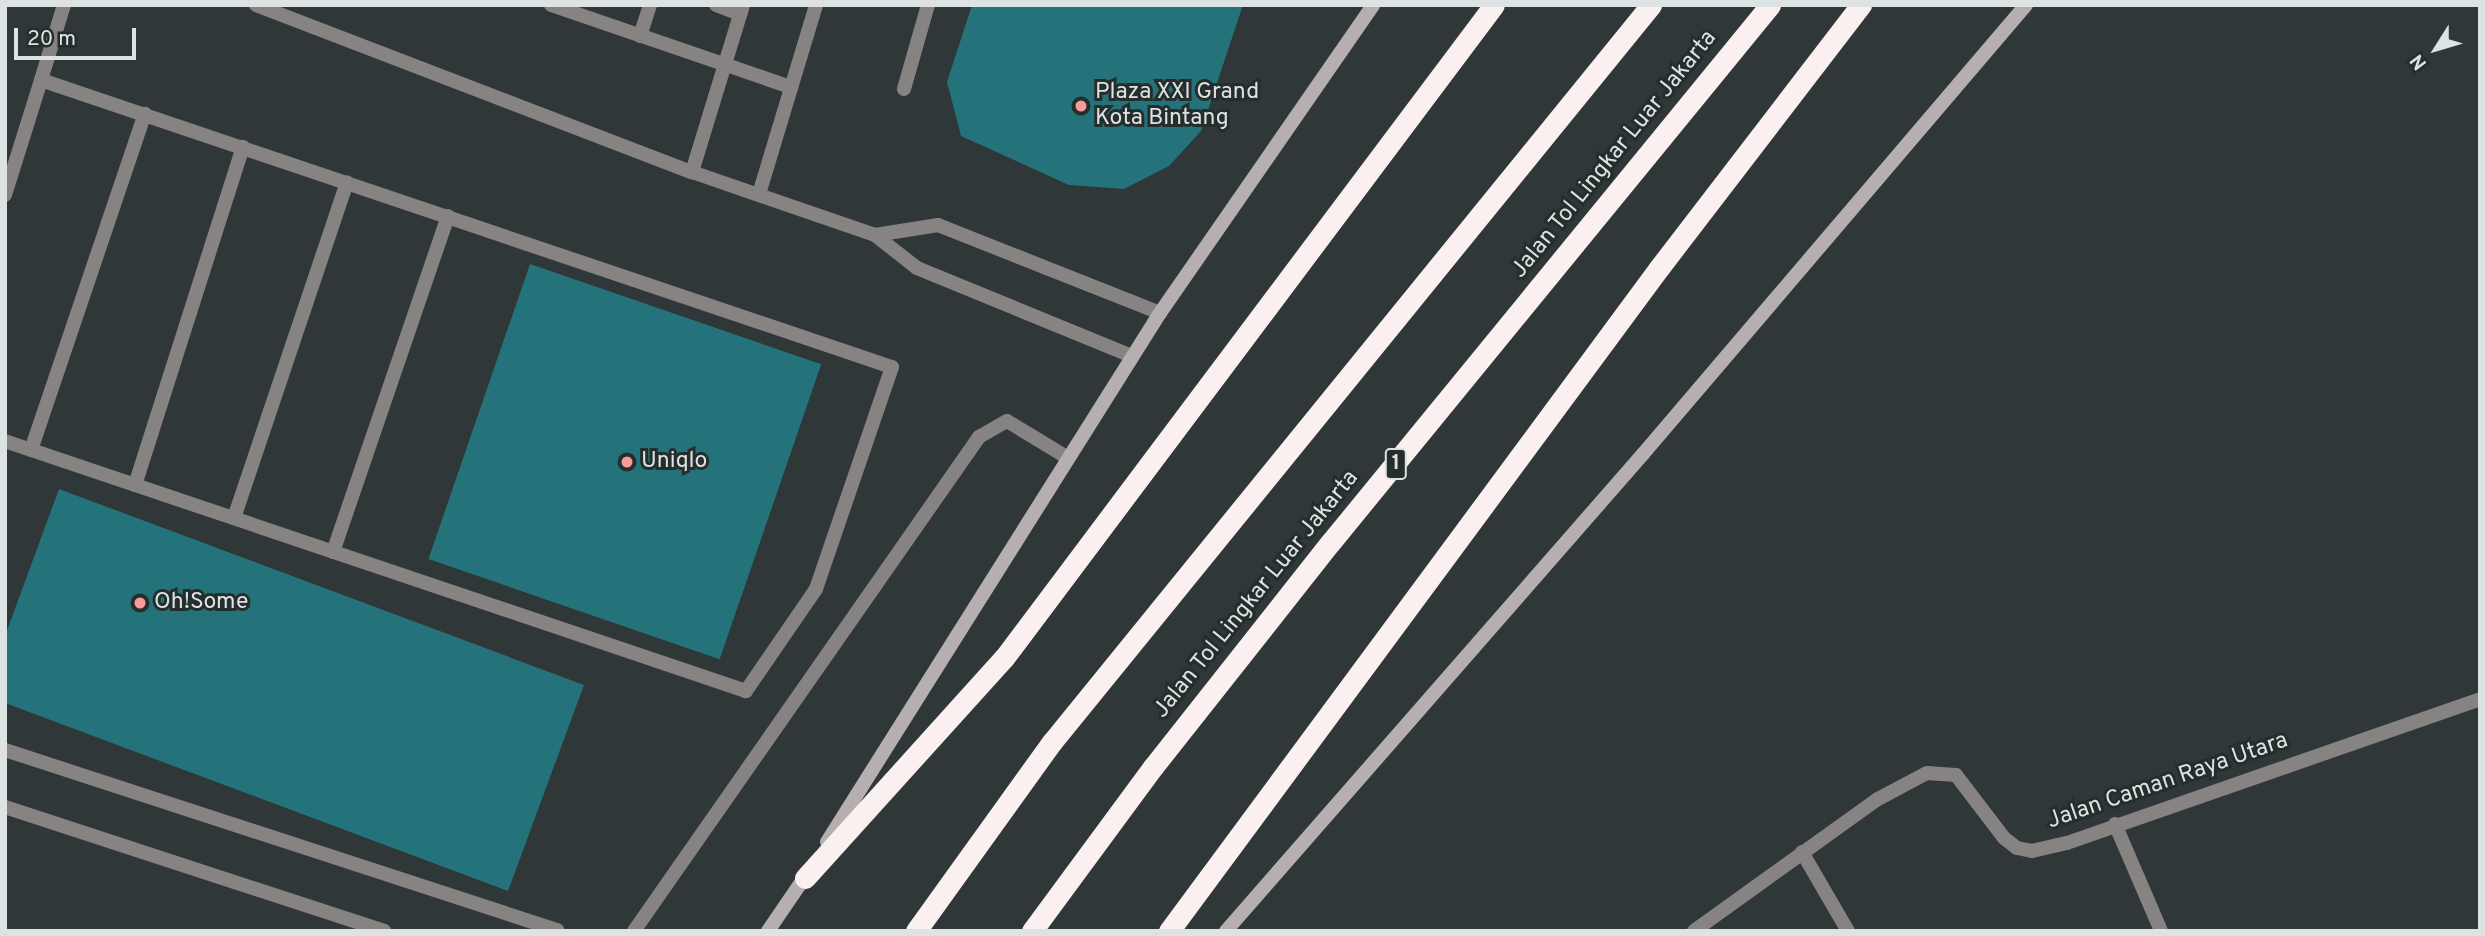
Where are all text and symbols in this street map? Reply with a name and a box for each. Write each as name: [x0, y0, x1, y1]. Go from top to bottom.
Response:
scale bar: [18, 14, 140, 58]
north arrow: [2401, 14, 2471, 84]
street label: Jalan Tol Lingkar Luar Jakarta: [1506, 25, 1724, 285]
text: 20 m: [27, 26, 76, 53]
text: N: [2406, 49, 2433, 74]
place label: Plaza XXI Grand Kota Bintang: [1095, 79, 1259, 133]
marker: Plaza XXI Grand Kota Bintang: [1073, 98, 1089, 114]
road number: 1: [1384, 447, 1408, 482]
place label: Uniqlo: [641, 448, 707, 476]
marker: Uniqlo: [619, 454, 635, 470]
street label: Jalan Tol Lingkar Luar Jakarta: [1148, 465, 1366, 725]
place label: Oh!Some: [154, 589, 248, 617]
marker: Oh!Some: [132, 595, 148, 611]
street label: Jalan Caman Raya Utara: [2044, 728, 2292, 836]

